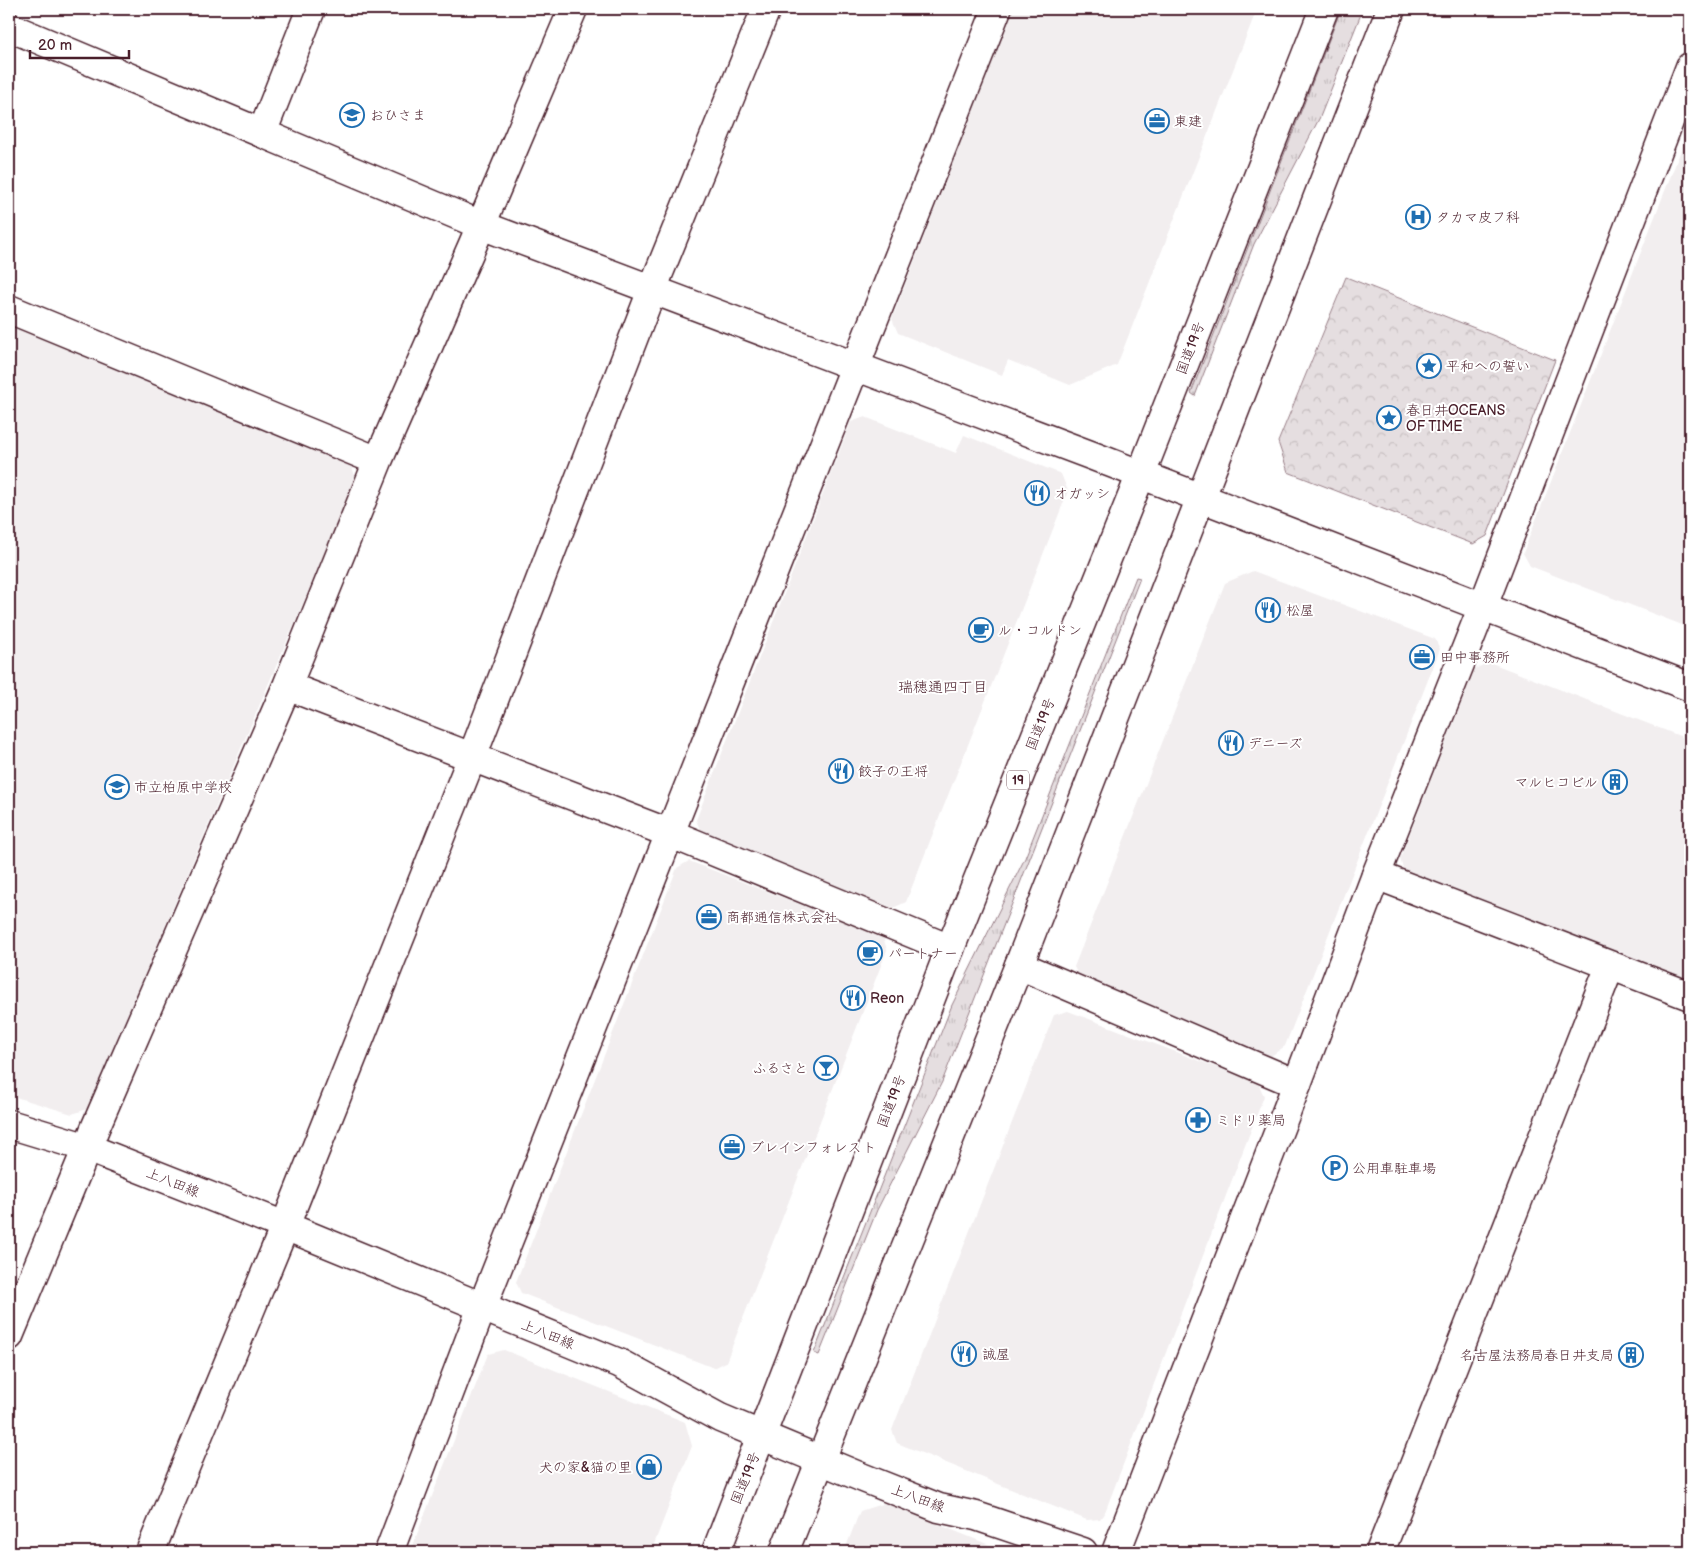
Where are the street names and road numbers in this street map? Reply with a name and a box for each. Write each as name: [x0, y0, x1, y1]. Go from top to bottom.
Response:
street label: 国道19号: [1173, 319, 1208, 377]
street label: 国道19号: [1022, 695, 1059, 753]
road number: 19: [1007, 770, 1029, 790]
street label: 国道19号: [874, 1072, 909, 1130]
street label: 上八田線: [144, 1164, 202, 1201]
street label: 上八田線: [519, 1316, 577, 1353]
street label: 国道19号: [727, 1449, 764, 1507]
street label: 上八田線: [889, 1481, 947, 1516]

